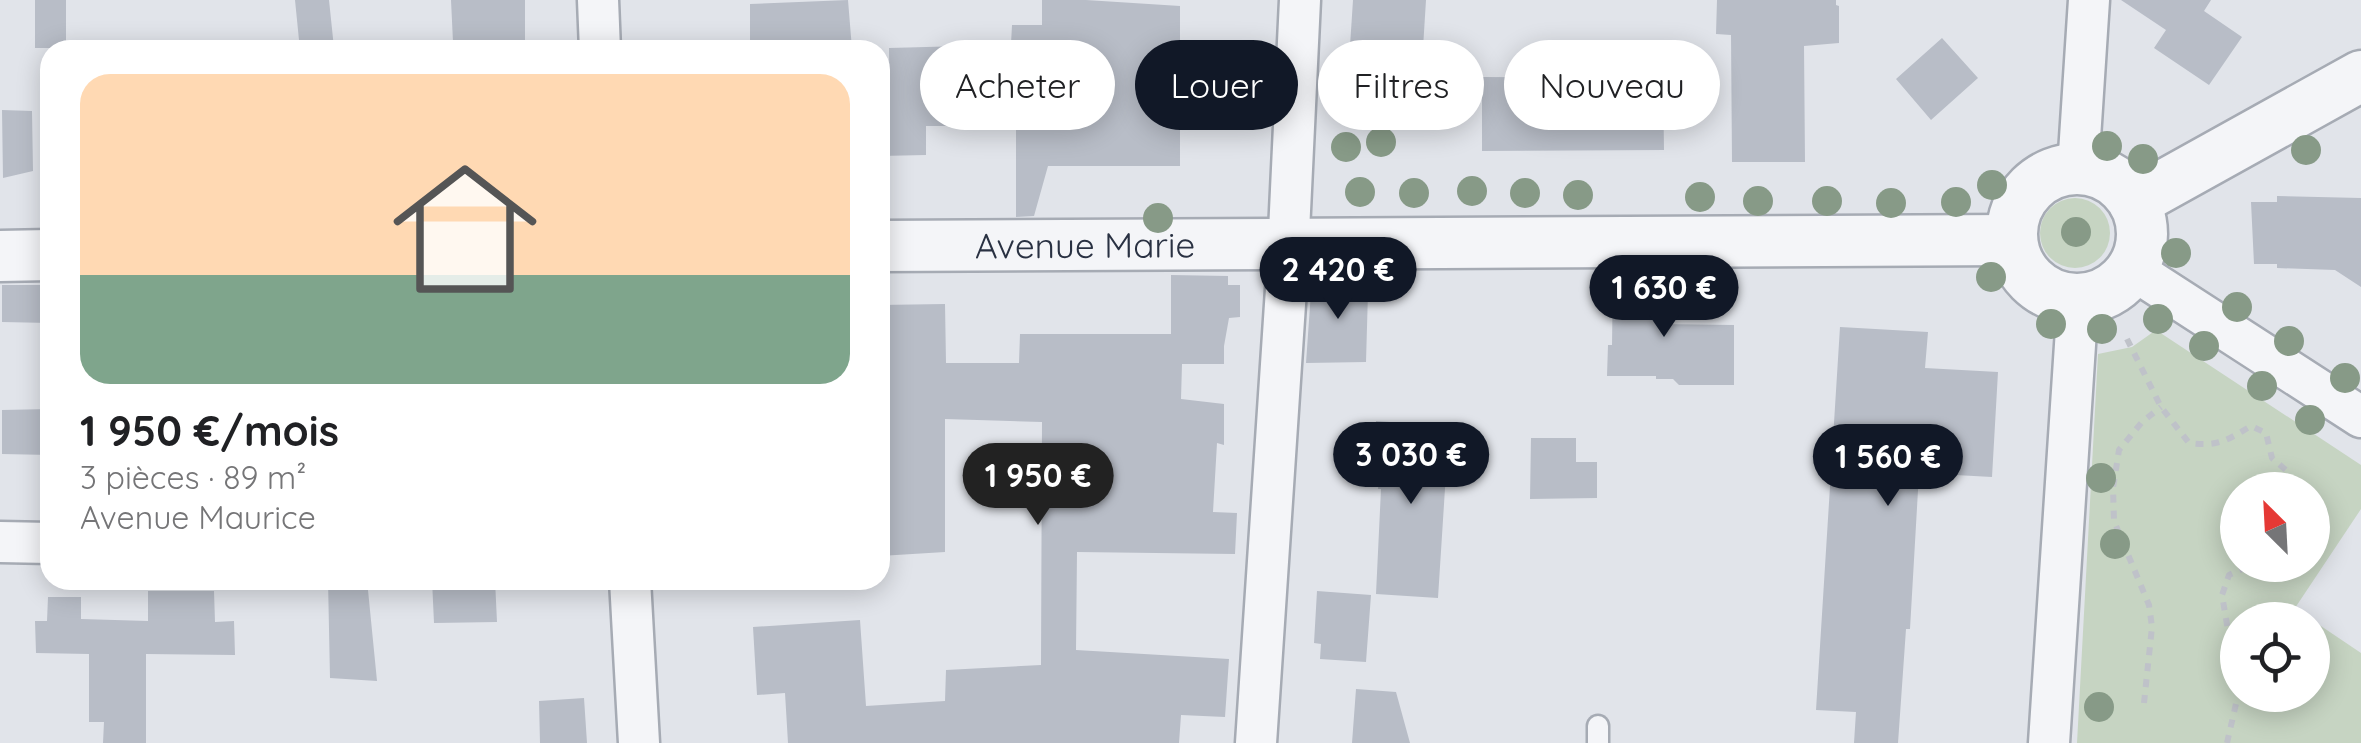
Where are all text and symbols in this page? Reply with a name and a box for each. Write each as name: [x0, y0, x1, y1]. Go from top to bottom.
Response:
chip: Acheter: [920, 40, 1115, 130]
chip: Louer: [1135, 40, 1298, 130]
chip: Filtres: [1318, 40, 1484, 130]
chip: Nouveau: [1504, 40, 1720, 130]
icon: home: [375, 139, 555, 319]
street label: Avenue Marie: [975, 222, 1195, 267]
pin: 2 420 €: [1246, 237, 1430, 322]
text: 2 420 €: [1282, 249, 1394, 289]
pin: 1 630 €: [1572, 255, 1756, 340]
text: 1 630 €: [1612, 267, 1716, 307]
text: 1 950 €/mois: [80, 404, 339, 457]
pin: 3 030 €: [1319, 422, 1503, 507]
pin: 1 560 €: [1796, 424, 1980, 509]
text: 3 030 €: [1355, 434, 1467, 474]
text: 1 560 €: [1835, 436, 1941, 476]
pin: 1 950 €: [946, 443, 1130, 528]
text: 1 950 €: [985, 455, 1091, 495]
text: 3 pièces · 89 m²: [80, 457, 306, 497]
north arrow: [2220, 472, 2330, 582]
map controls: [2220, 472, 2330, 712]
text: Avenue Maurice: [80, 497, 316, 537]
button: locate: [2220, 602, 2330, 712]

